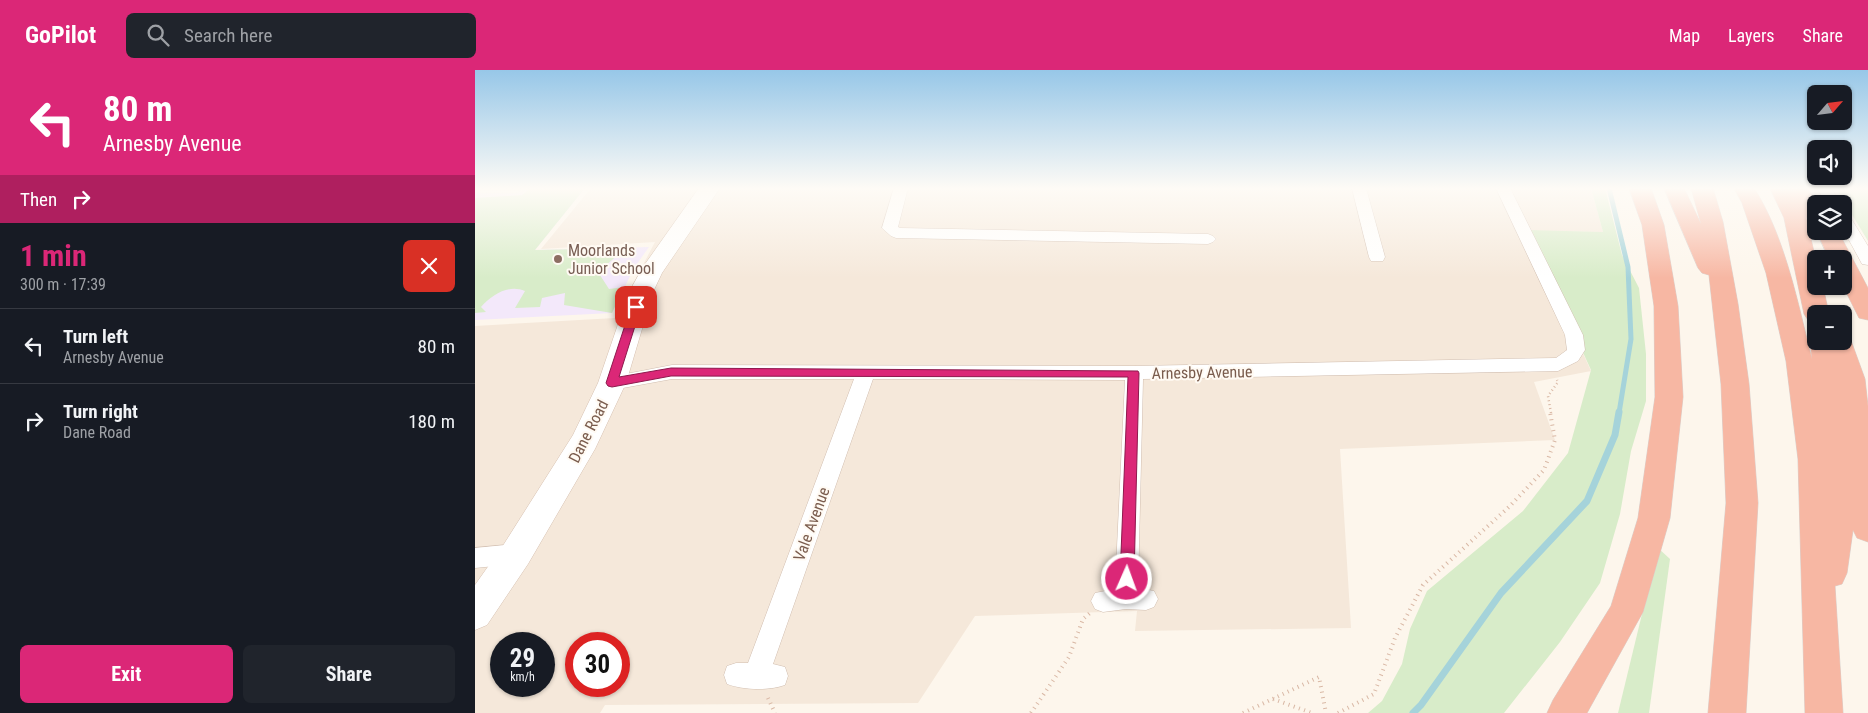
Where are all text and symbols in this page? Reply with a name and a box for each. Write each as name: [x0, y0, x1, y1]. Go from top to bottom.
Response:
search box: [126, 13, 476, 58]
text: GoPilot: [25, 21, 96, 49]
icon: search: [144, 21, 172, 49]
text: Search here: [184, 24, 272, 47]
text: Map: [1669, 25, 1700, 46]
text: Layers: [1728, 25, 1775, 46]
text: Share: [1803, 25, 1843, 46]
north arrow: [1807, 85, 1853, 130]
map controls: [1807, 85, 1852, 350]
text: 80 m: [103, 89, 172, 130]
icon: left: [20, 90, 85, 155]
text: Arnesby Avenue: [103, 131, 242, 156]
button: sound: [1807, 140, 1852, 185]
icon: right: [67, 185, 95, 213]
text: Then: [20, 188, 57, 211]
button: layers: [1807, 195, 1852, 240]
text: 1 min: [20, 238, 87, 273]
button: close: [403, 240, 455, 292]
place label: Moorlands Junior School: [568, 241, 655, 278]
button: +: [1807, 250, 1852, 295]
marker: Moorlands Junior School: [552, 253, 564, 265]
text: 300 m · 17:39: [20, 275, 106, 294]
pin: [615, 286, 657, 328]
icon: arrive: [622, 293, 650, 321]
button: −: [1807, 305, 1852, 350]
text: Turn left: [63, 325, 128, 348]
icon: left: [20, 332, 48, 360]
text: 80 m: [418, 335, 455, 358]
text: Arnesby Avenue: [63, 348, 164, 367]
street label: Arnesby Avenue: [1151, 362, 1253, 383]
street label: Dane Road: [565, 397, 612, 466]
text: Turn right: [63, 400, 138, 423]
icon: right: [20, 407, 48, 435]
text: 180 m: [408, 410, 455, 433]
text: Dane Road: [63, 423, 131, 442]
street label: Vale Avenue: [789, 485, 834, 564]
position arrow: [1100, 552, 1152, 604]
speed limit sign: 30: [565, 632, 630, 697]
text: 29: [510, 644, 535, 673]
button: Exit: [20, 645, 233, 703]
button: Share: [243, 645, 455, 703]
text: km/h: [510, 670, 535, 684]

